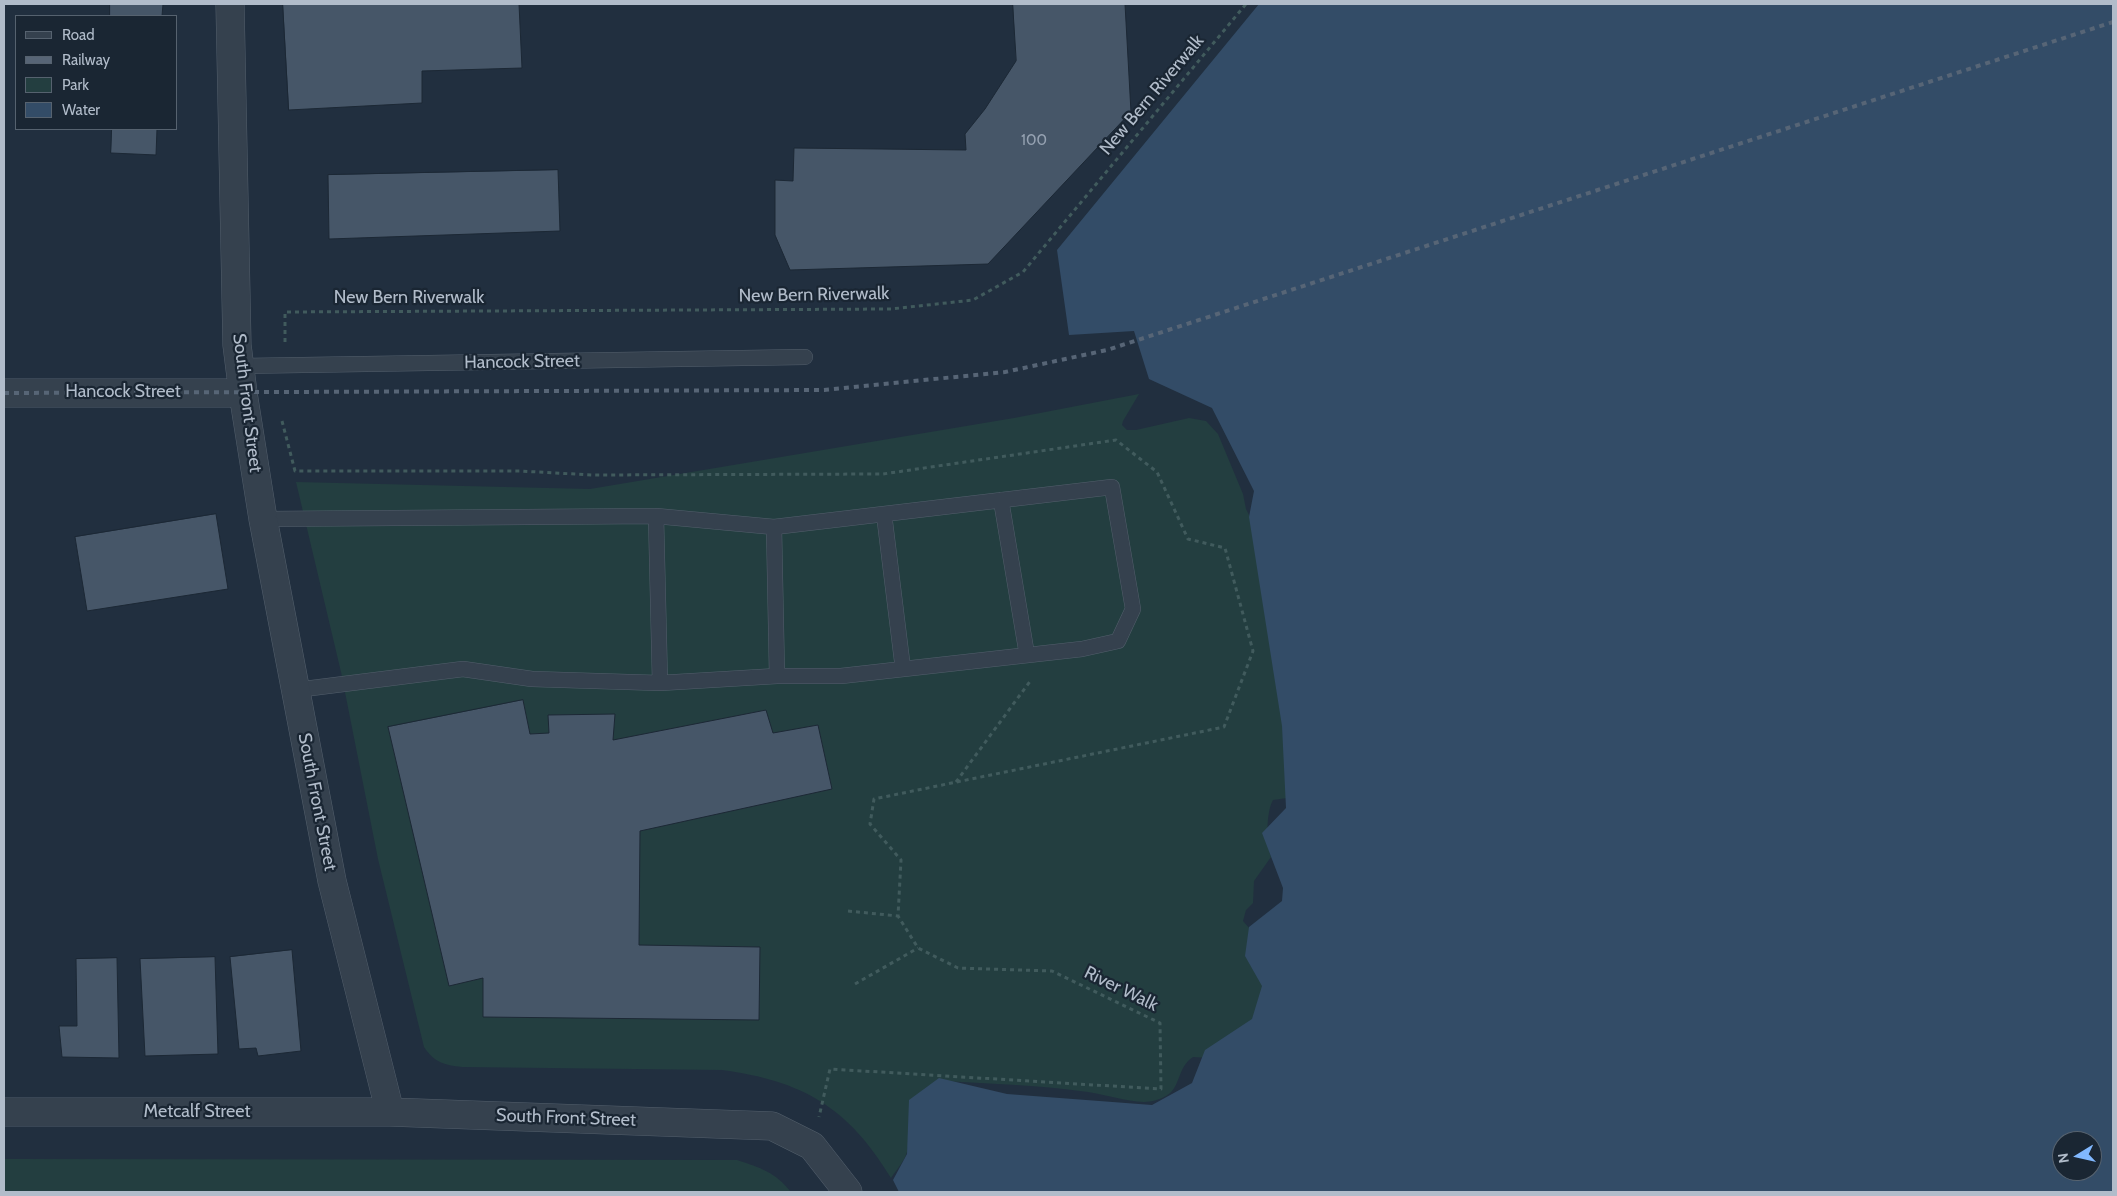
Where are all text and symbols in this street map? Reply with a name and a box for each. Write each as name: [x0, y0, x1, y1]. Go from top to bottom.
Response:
legend: [15, 15, 178, 130]
text: Road: [62, 26, 95, 44]
street label: New Bern Riverwalk: [1095, 30, 1209, 160]
text: Railway: [62, 51, 110, 69]
text: Park: [62, 76, 89, 94]
text: Water: [62, 101, 100, 119]
house number: 100: [1021, 132, 1047, 150]
street label: New Bern Riverwalk: [739, 283, 889, 307]
street label: New Bern Riverwalk: [334, 287, 484, 309]
street label: South Front Street: [228, 332, 266, 474]
street label: Hancock Street: [464, 350, 580, 374]
street label: Hancock Street: [65, 381, 181, 403]
street label: South Front Street: [293, 731, 341, 873]
street label: River Walk: [1081, 962, 1161, 1016]
street label: Metcalf Street: [144, 1101, 250, 1123]
street label: South Front Street: [496, 1105, 636, 1131]
north arrow: [2052, 1131, 2102, 1181]
text: N: [2054, 1152, 2073, 1164]

